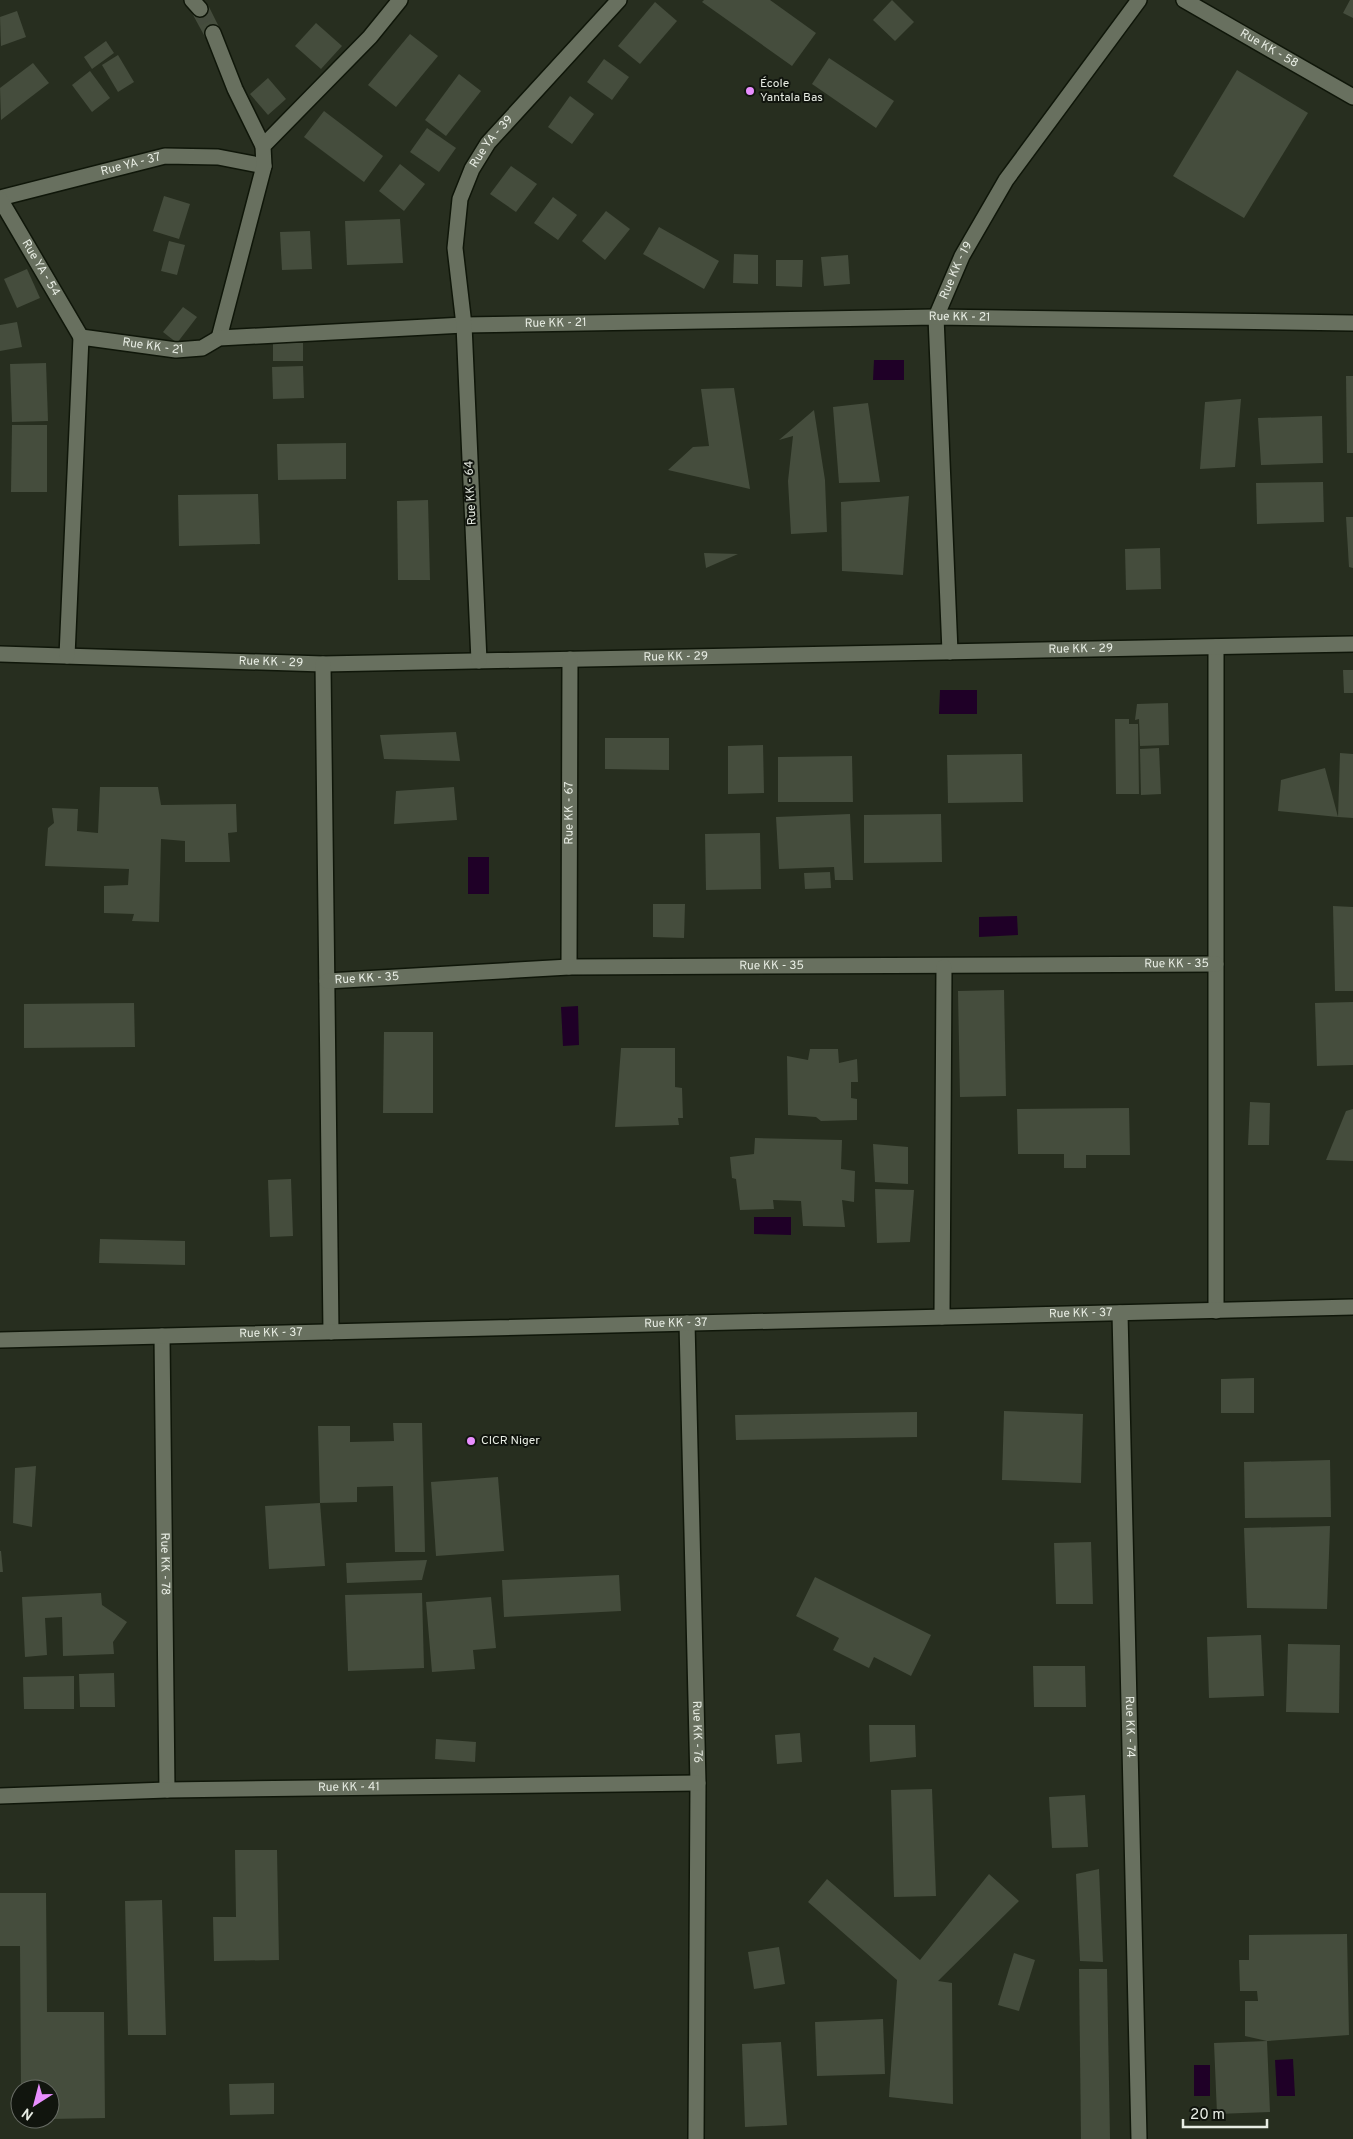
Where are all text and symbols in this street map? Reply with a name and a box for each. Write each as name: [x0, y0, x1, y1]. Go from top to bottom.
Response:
street label: Rue KK - 58: [1237, 26, 1301, 72]
place label: École Yantala Bas: [760, 76, 823, 106]
marker: École Yantala Bas: [744, 85, 756, 97]
street label: Rue YA - 39: [466, 112, 517, 171]
street label: Rue YA - 37: [99, 149, 163, 180]
street label: Rue YA - 54: [18, 237, 63, 299]
street label: Rue KK - 19: [936, 239, 977, 302]
street label: Rue KK - 21: [928, 309, 991, 326]
street label: Rue KK - 21: [525, 315, 587, 332]
street label: Rue KK - 21: [121, 335, 184, 358]
street label: Rue KK - 64: [461, 460, 481, 526]
street label: Rue KK - 29: [1048, 641, 1113, 658]
street label: Rue KK - 29: [643, 649, 708, 666]
street label: Rue KK - 29: [238, 653, 303, 671]
street label: Rue KK - 67: [561, 781, 578, 845]
street label: Rue KK - 35: [1144, 956, 1209, 972]
street label: Rue KK - 35: [739, 958, 804, 974]
street label: Rue KK - 35: [334, 969, 400, 989]
street label: Rue KK - 37: [1049, 1305, 1113, 1322]
street label: Rue KK - 37: [644, 1315, 708, 1332]
street label: Rue KK - 37: [239, 1325, 303, 1342]
place label: CICR Niger: [481, 1433, 540, 1449]
marker: CICR Niger: [465, 1435, 477, 1447]
street label: Rue KK - 78: [156, 1532, 173, 1596]
street label: Rue KK - 74: [1121, 1696, 1138, 1758]
street label: Rue KK - 76: [688, 1700, 706, 1763]
street label: Rue KK - 41: [318, 1779, 380, 1796]
north arrow: [10, 2079, 60, 2129]
scale bar: [1183, 2096, 1267, 2128]
text: N: [19, 2103, 37, 2123]
text: 20 m: [1190, 2106, 1225, 2125]

